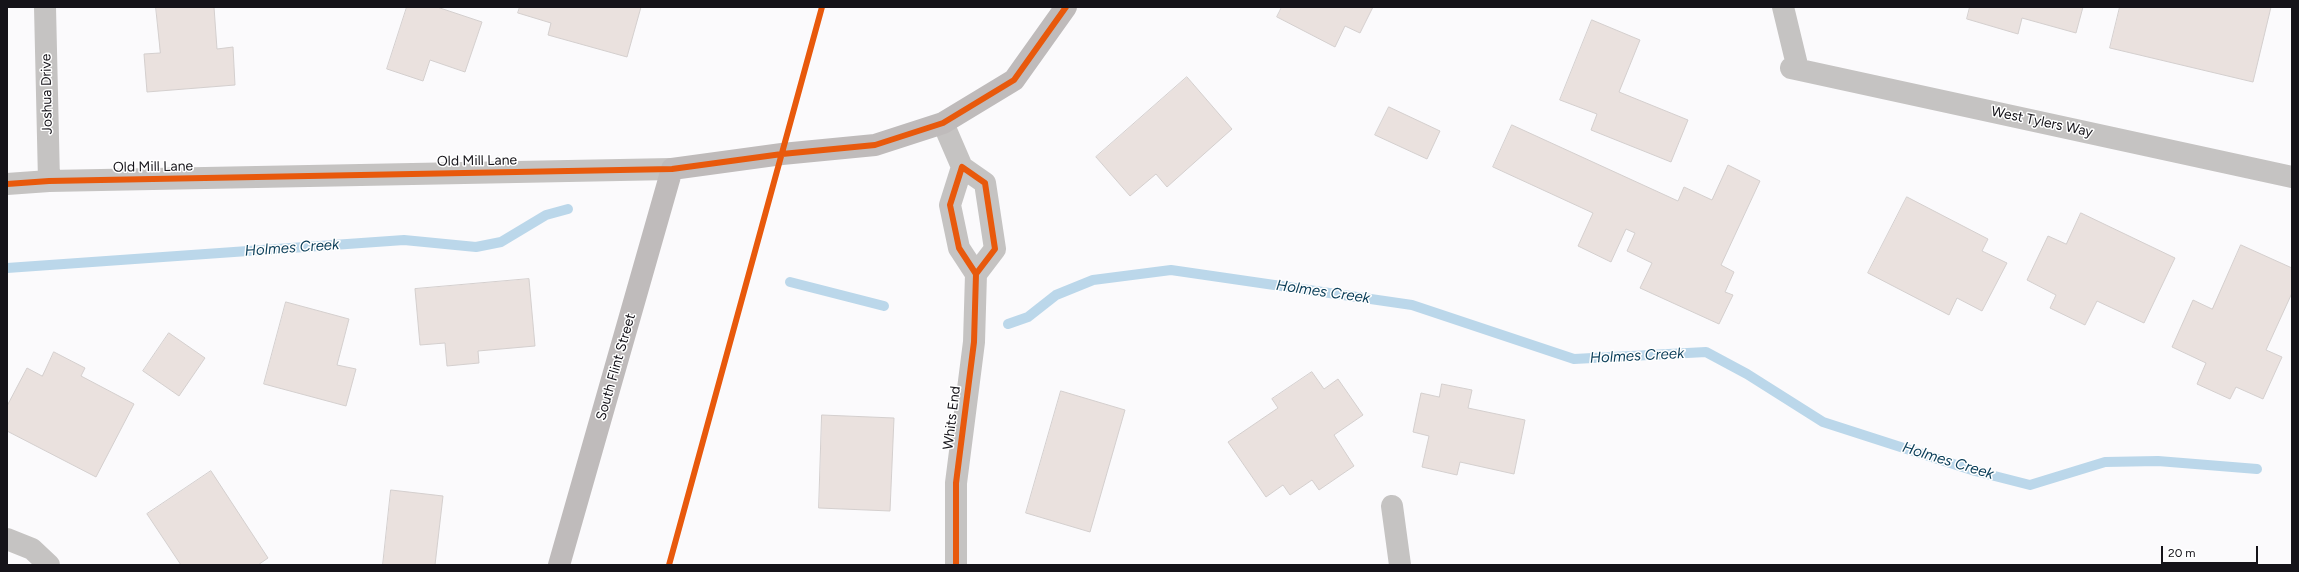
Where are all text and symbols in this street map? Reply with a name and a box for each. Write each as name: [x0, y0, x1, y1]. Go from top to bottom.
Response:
street label: Joshua Drive: [38, 54, 56, 134]
street label: West Tylers Way: [1990, 103, 2094, 141]
street label: Old Mill Lane: [437, 152, 517, 170]
street label: Old Mill Lane: [113, 158, 193, 176]
water label: Holmes Creek: [244, 236, 340, 260]
water label: Holmes Creek: [1275, 277, 1371, 307]
street label: South Flint Street: [593, 311, 639, 423]
water label: Holmes Creek: [1589, 345, 1685, 367]
street label: Whits End: [940, 385, 964, 451]
water label: Holmes Creek: [1900, 439, 1996, 483]
scale bar: [2163, 538, 2260, 564]
text: 20 m: [2168, 546, 2196, 560]

